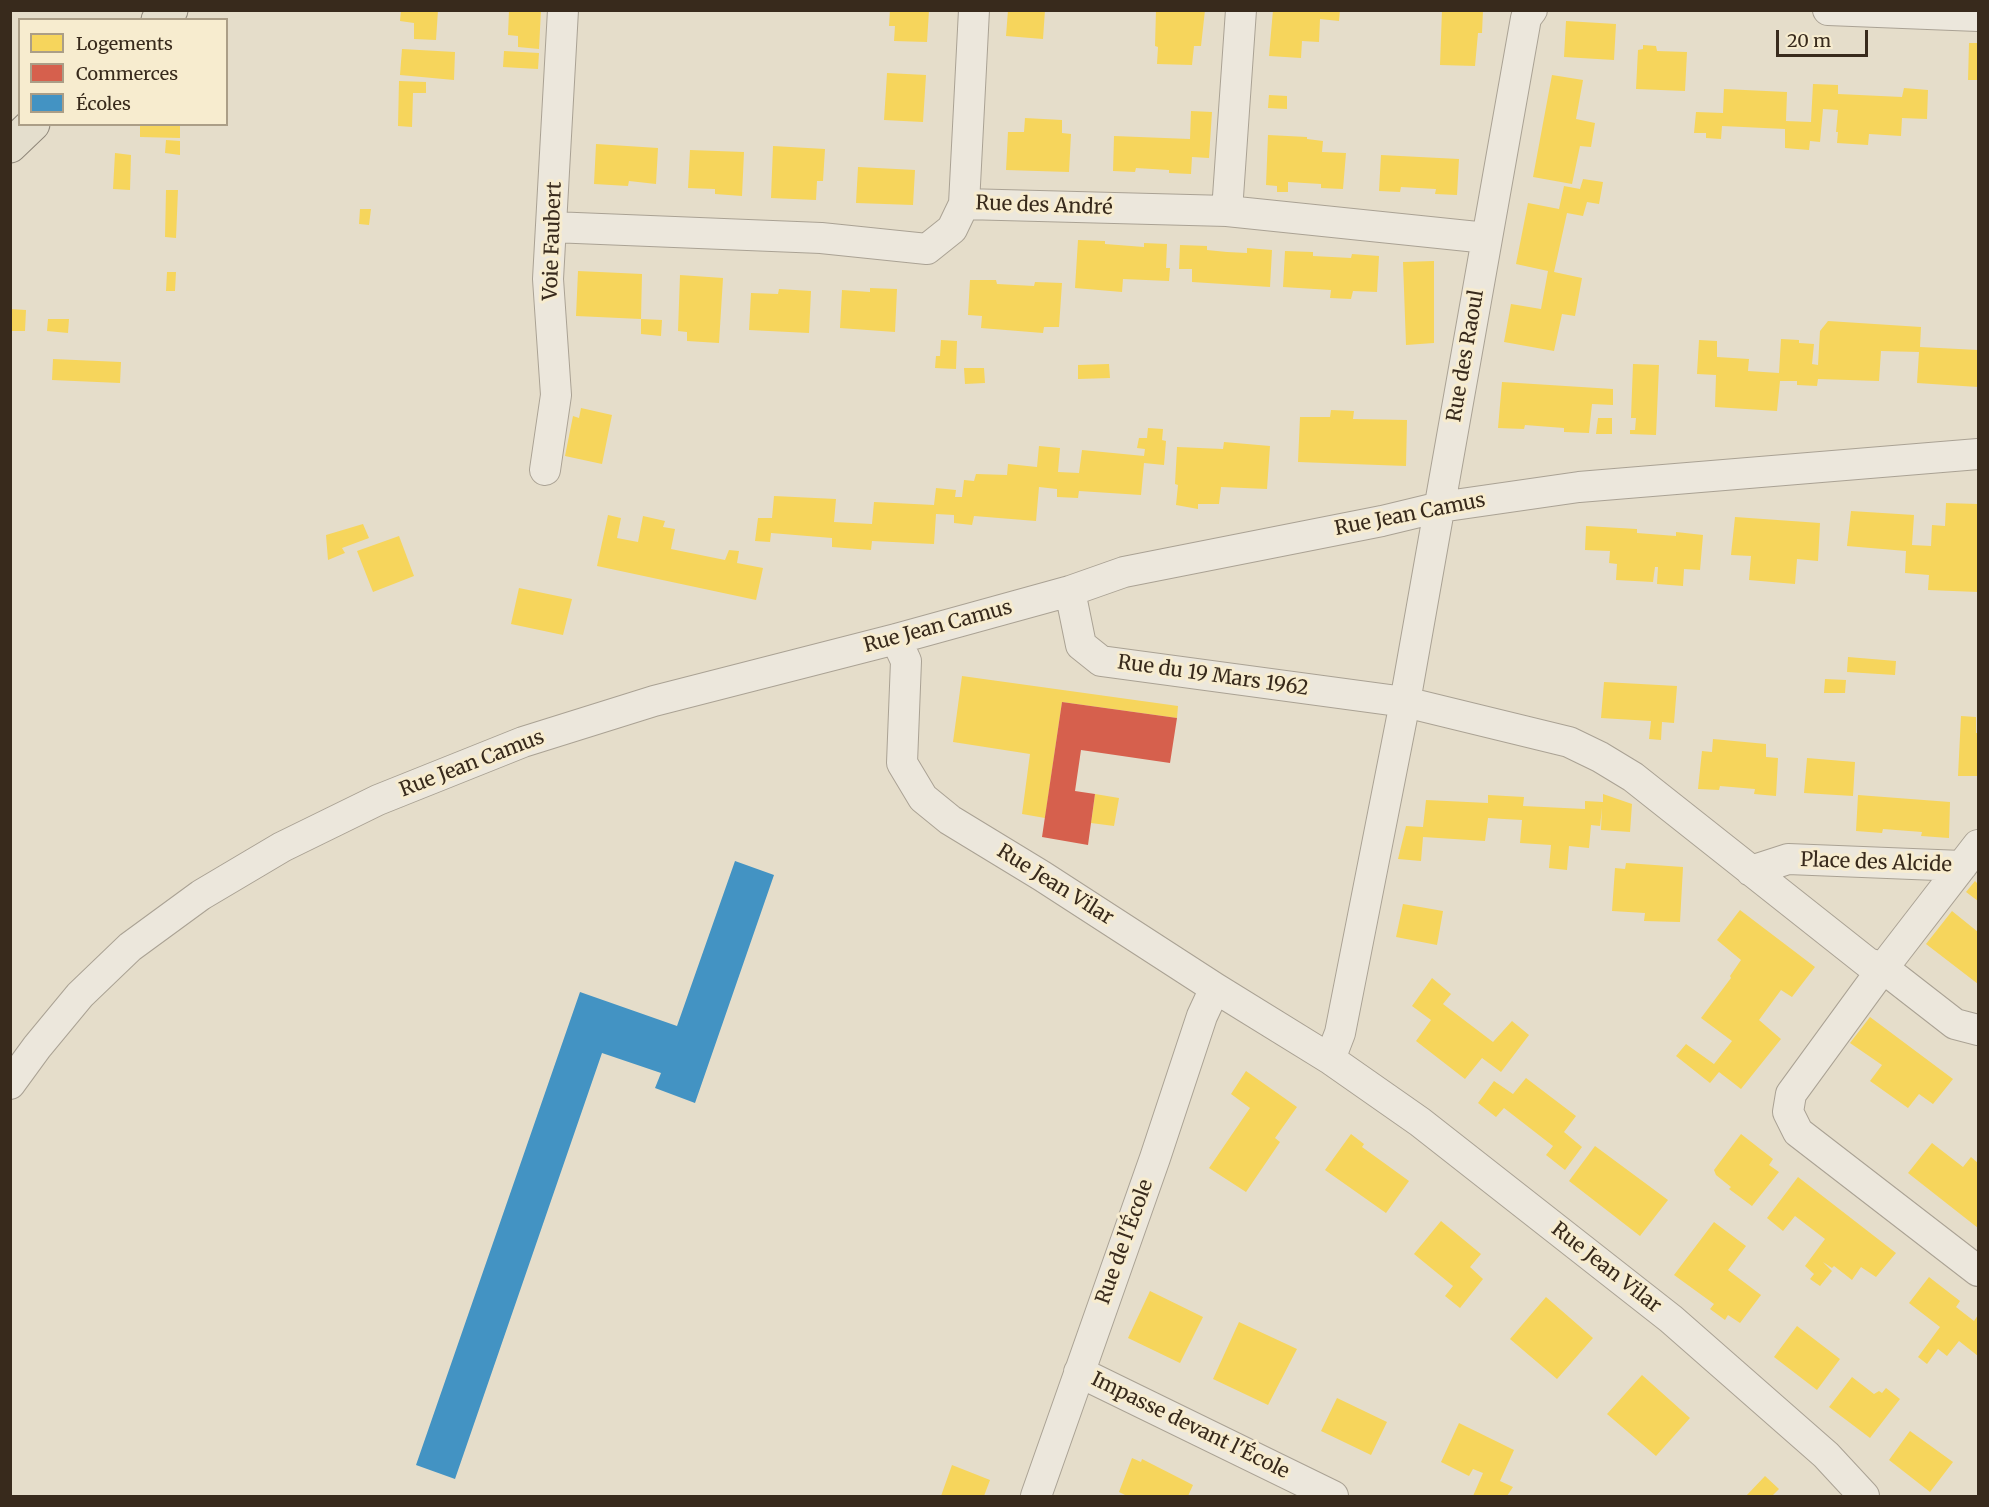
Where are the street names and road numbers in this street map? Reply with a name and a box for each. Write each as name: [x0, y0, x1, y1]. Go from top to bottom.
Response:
street label: Voie Faubert: [539, 181, 567, 301]
street label: Rue des André: [975, 192, 1113, 220]
street label: Rue des Raoul: [1443, 288, 1489, 424]
street label: Rue Jean Camus: [1333, 489, 1487, 541]
street label: Rue Jean Camus: [861, 596, 1015, 658]
street label: Rue du 19 Mars 1962: [1116, 651, 1310, 701]
street label: Rue Jean Camus: [396, 725, 548, 803]
street label: Rue Jean Vilar: [992, 840, 1118, 930]
street label: Place des Alcide: [1800, 848, 1952, 878]
street label: Rue de l'École: [1091, 1176, 1159, 1308]
street label: Rue Jean Vilar: [1546, 1218, 1666, 1318]
street label: Impasse devant l'École: [1087, 1368, 1293, 1484]

